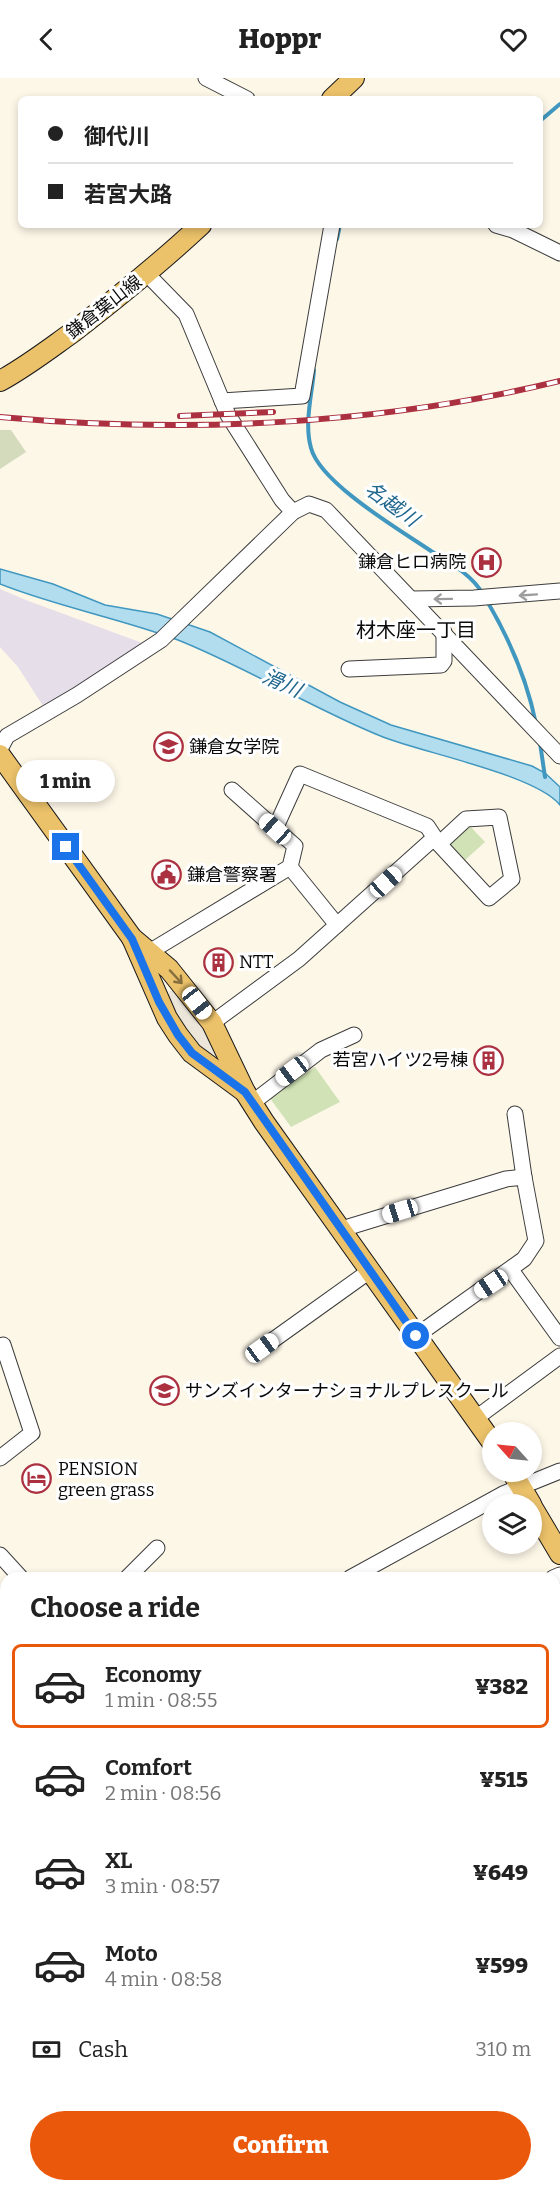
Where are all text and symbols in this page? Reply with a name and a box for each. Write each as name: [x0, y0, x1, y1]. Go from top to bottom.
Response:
icon: back: [30, 23, 63, 56]
text: Hoppr: [239, 23, 321, 55]
icon: heart: [497, 23, 530, 56]
text: 御代川: [84, 123, 150, 150]
text: 若宮大路: [84, 181, 172, 208]
street label: 鎌倉葉山線: [62, 271, 146, 343]
water label: 名越川: [361, 477, 425, 533]
hospital icon: 鎌倉ヒロ病院: [471, 546, 503, 578]
place label: 鎌倉ヒロ病院: [358, 551, 466, 573]
one-way arrow: [519, 589, 539, 600]
one-way arrow: [433, 593, 453, 604]
district label: 材木座一丁目: [356, 618, 476, 642]
water label: 滑川: [259, 664, 307, 703]
school or university icon: 鎌倉女学院: [152, 731, 184, 763]
place label: 鎌倉女学院: [189, 736, 279, 758]
callout: 1 min: [16, 760, 116, 802]
text: 1 min: [40, 769, 91, 793]
car: [256, 810, 294, 848]
route end: [52, 833, 79, 860]
public building icon: 鎌倉警察署: [150, 859, 182, 891]
car: [367, 863, 405, 901]
place label: 鎌倉警察署: [187, 864, 277, 886]
building icon: NTT: [202, 946, 234, 978]
place label: NTT: [239, 951, 274, 973]
one-way arrow: [169, 969, 183, 984]
car: [179, 983, 215, 1023]
building icon: 若宮ハイツ2号棟: [473, 1044, 505, 1076]
place label: 若宮ハイツ2号棟: [333, 1049, 468, 1071]
car: [272, 1053, 312, 1089]
car: [380, 1197, 420, 1225]
car: [471, 1266, 511, 1302]
route start: [402, 1322, 429, 1349]
car: [242, 1330, 282, 1366]
school or university icon: サンズインターナショナルプレスクール: [148, 1375, 180, 1407]
place label: サンズインターナショナルプレスクール: [185, 1380, 509, 1402]
north arrow: [482, 1422, 542, 1482]
map controls: [482, 1422, 542, 1554]
place label: PENSION green grass: [58, 1458, 154, 1501]
hotel icon: PENSION green grass: [21, 1463, 53, 1495]
button: layers: [482, 1494, 542, 1554]
text: Choose a ride: [30, 1592, 200, 1624]
icon: car: [33, 1659, 87, 1713]
text: Economy: [105, 1661, 201, 1688]
text: ¥382: [475, 1673, 528, 1700]
text: 1 min · 08:55: [105, 1688, 217, 1712]
icon: car: [33, 1752, 87, 1806]
text: Comfort: [105, 1754, 192, 1781]
text: ¥515: [479, 1766, 528, 1793]
text: 2 min · 08:56: [105, 1781, 221, 1805]
icon: car: [33, 1845, 87, 1899]
text: XL: [105, 1847, 132, 1874]
text: ¥649: [473, 1859, 528, 1886]
text: 3 min · 08:57: [105, 1874, 220, 1898]
icon: car: [33, 1938, 87, 1992]
text: Moto: [105, 1940, 158, 1967]
text: ¥599: [475, 1952, 528, 1979]
text: 4 min · 08:58: [105, 1967, 222, 1991]
icon: cash: [30, 2033, 63, 2066]
text: Cash: [78, 2036, 128, 2063]
text: 310 m: [476, 2037, 531, 2061]
button: Confirm: [30, 2111, 531, 2180]

